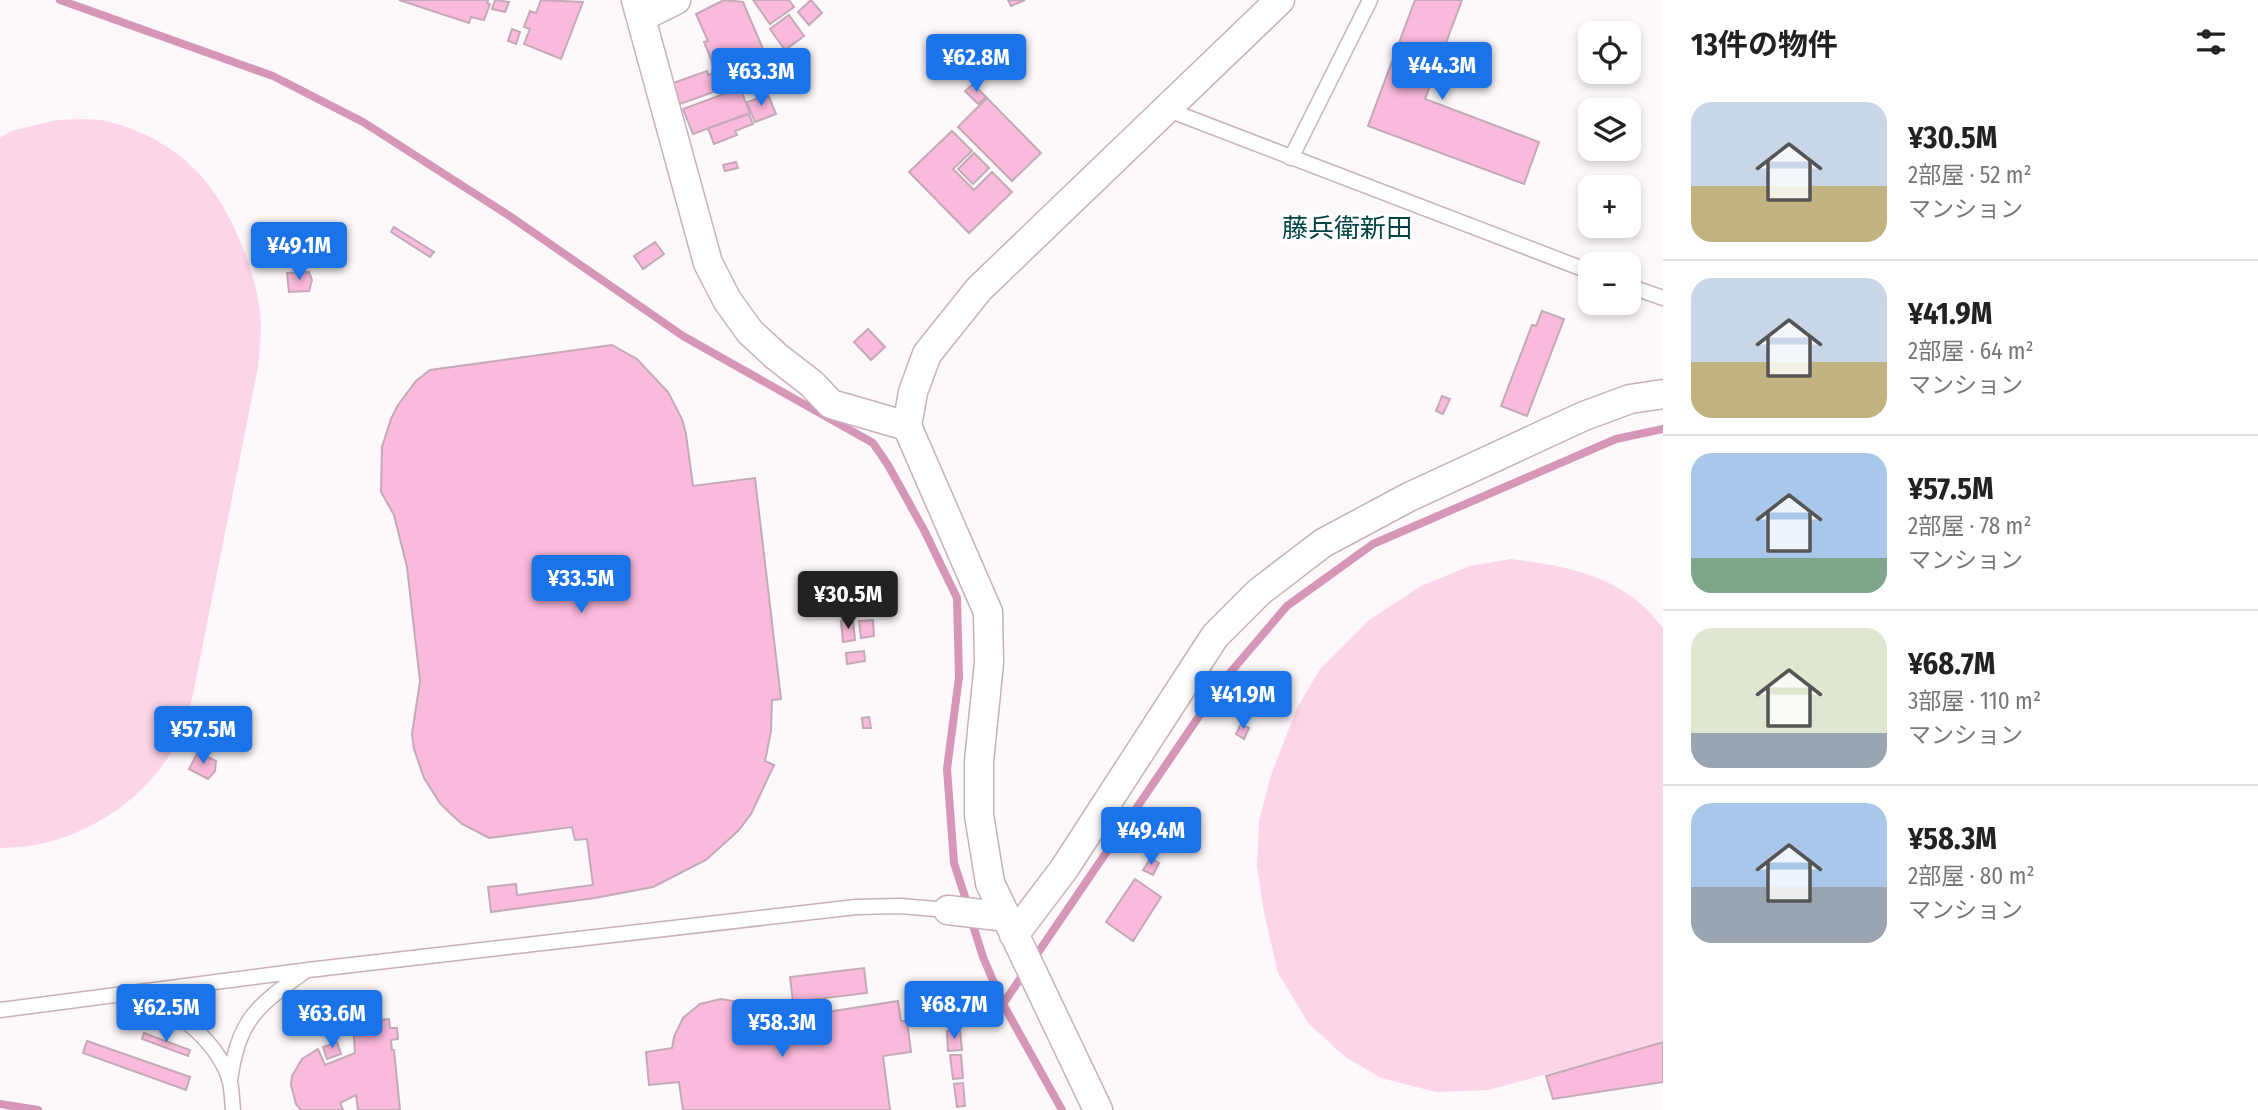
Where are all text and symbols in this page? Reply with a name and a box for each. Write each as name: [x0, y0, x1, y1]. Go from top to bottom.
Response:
map controls: [1578, 21, 1641, 315]
button: locate: [1578, 21, 1641, 84]
icon: filters: [2192, 23, 2230, 61]
text: 13件の物件: [1691, 27, 1838, 63]
pin: ¥62.8M: [919, 34, 1033, 94]
pin: ¥44.3M: [1385, 42, 1499, 102]
text: ¥62.8M: [942, 43, 1010, 71]
pin: ¥63.3M: [704, 48, 818, 108]
text: ¥44.3M: [1408, 51, 1476, 79]
text: ¥63.3M: [728, 57, 795, 85]
button: layers: [1578, 98, 1641, 161]
text: ¥30.5M: [1908, 120, 1997, 156]
icon: home: [1747, 130, 1831, 214]
text: 2部屋 · 52 m²: [1908, 161, 2032, 189]
button: +: [1578, 175, 1641, 238]
text: マンション: [1908, 195, 2023, 223]
district label: 藤兵衛新田: [1282, 213, 1412, 244]
pin: ¥49.1M: [242, 222, 356, 282]
text: ¥49.1M: [267, 231, 331, 259]
button: −: [1578, 252, 1641, 315]
text: ¥41.9M: [1908, 296, 1992, 332]
icon: home: [1747, 306, 1831, 390]
text: 2部屋 · 64 m²: [1908, 337, 2034, 365]
text: マンション: [1908, 371, 2023, 399]
text: ¥57.5M: [1908, 471, 1994, 507]
icon: home: [1747, 481, 1831, 565]
text: 2部屋 · 78 m²: [1908, 512, 2032, 540]
text: マンション: [1908, 546, 2023, 574]
pin: ¥33.5M: [524, 556, 638, 615]
text: ¥33.5M: [548, 564, 614, 592]
pin: ¥30.5M: [791, 572, 905, 631]
text: ¥30.5M: [814, 580, 882, 608]
text: ¥68.7M: [1908, 646, 1995, 682]
icon: home: [1747, 656, 1831, 740]
pin: ¥41.9M: [1186, 672, 1300, 731]
text: ¥41.9M: [1211, 680, 1275, 708]
text: 3部屋 · 110 m²: [1908, 687, 2041, 715]
pin: ¥57.5M: [146, 706, 260, 766]
text: ¥57.5M: [170, 715, 236, 743]
text: マンション: [1908, 721, 2023, 749]
pin: ¥49.4M: [1094, 808, 1208, 867]
text: ¥49.4M: [1117, 816, 1185, 844]
text: ¥58.3M: [1908, 821, 1997, 857]
icon: home: [1747, 831, 1831, 915]
text: 2部屋 · 80 m²: [1908, 862, 2035, 890]
text: マンション: [1908, 896, 2023, 924]
pin: ¥68.7M: [897, 982, 1011, 1041]
pin: ¥62.5M: [109, 984, 223, 1044]
pin: ¥63.6M: [275, 990, 389, 1050]
text: ¥68.7M: [921, 990, 988, 1018]
text: ¥62.5M: [132, 993, 200, 1021]
text: ¥63.6M: [298, 999, 366, 1027]
pin: ¥58.3M: [725, 1000, 839, 1059]
text: ¥58.3M: [748, 1008, 816, 1036]

